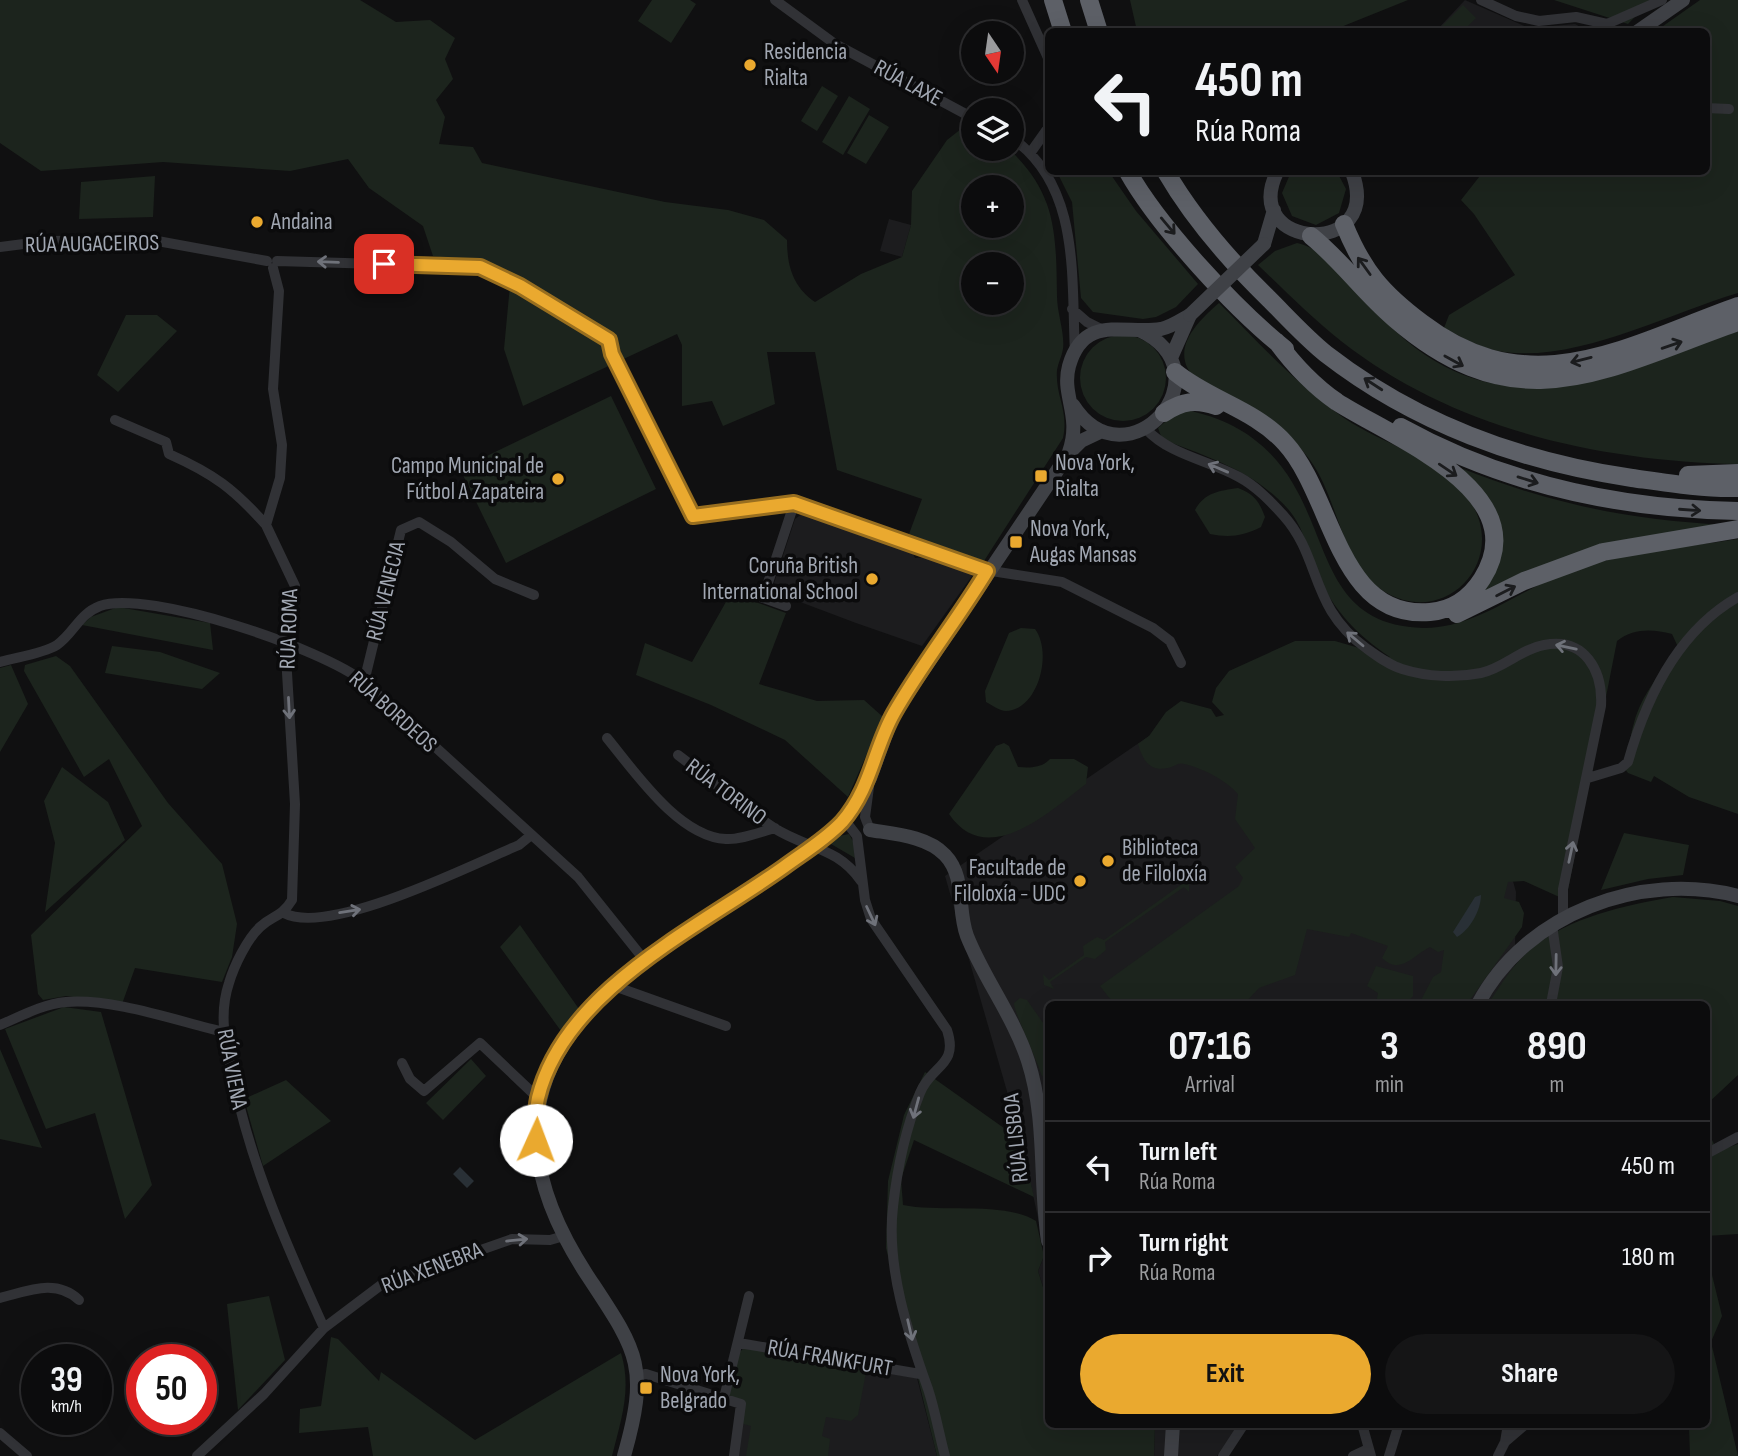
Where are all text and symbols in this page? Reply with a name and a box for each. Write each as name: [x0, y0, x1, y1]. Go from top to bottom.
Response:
north arrow: [961, 21, 1024, 84]
map controls: [961, 21, 1024, 315]
place label: Residencia Rialta: [764, 38, 847, 92]
text: 450 m: [1195, 52, 1303, 111]
street label: RÚA LAXE: [869, 53, 947, 113]
icon: left: [1080, 56, 1171, 147]
marker: Residencia Rialta: [742, 57, 758, 73]
button: layers: [961, 98, 1024, 161]
text: Rúa Roma: [1195, 112, 1301, 151]
button: +: [961, 175, 1024, 238]
place label: Andaina: [270, 208, 333, 236]
marker: Andaina: [249, 214, 265, 230]
one-way arrow: [1160, 217, 1176, 235]
street label: RÚA AUGACEIROS: [25, 229, 159, 259]
pin: [354, 234, 414, 294]
icon: arrive: [365, 245, 403, 283]
button: −: [961, 252, 1024, 315]
one-way arrow: [316, 255, 339, 268]
one-way arrow: [1356, 257, 1371, 276]
one-way arrow: [1661, 338, 1683, 350]
one-way arrow: [1570, 354, 1593, 367]
one-way arrow: [1443, 355, 1464, 368]
one-way arrow: [1363, 376, 1383, 390]
place label: Nova York, Rialta: [1055, 449, 1135, 503]
place label: Campo Municipal de Fútbol A Zapateira: [391, 452, 544, 506]
one-way arrow: [1207, 460, 1229, 473]
one-way arrow: [1438, 463, 1457, 477]
marker: Nova York, Rialta: [1033, 468, 1049, 484]
marker: Campo Municipal de Fútbol A Zapateira: [550, 471, 566, 487]
one-way arrow: [1517, 475, 1539, 488]
one-way arrow: [1678, 503, 1701, 516]
place label: Nova York, Augas Mansas: [1029, 515, 1137, 569]
marker: Nova York, Augas Mansas: [1008, 534, 1024, 550]
street label: RÚA VENECIA: [360, 538, 412, 644]
place label: Coruña British International School: [702, 552, 858, 606]
marker: Coruña British International School: [864, 571, 880, 587]
one-way arrow: [1495, 583, 1516, 597]
street label: RÚA ROMA: [274, 588, 304, 670]
one-way arrow: [1346, 631, 1364, 647]
one-way arrow: [1555, 639, 1577, 652]
street label: RÚA BORDEOS: [343, 665, 443, 759]
one-way arrow: [283, 696, 296, 719]
street label: RÚA TORINO: [680, 753, 772, 831]
place label: Biblioteca de Filoloxía: [1122, 834, 1207, 888]
one-way arrow: [1565, 841, 1579, 864]
marker: Biblioteca de Filoloxía: [1100, 853, 1116, 869]
place label: Facultade de Filoloxía - UDC: [954, 854, 1066, 908]
marker: Facultade de Filoloxía - UDC: [1072, 873, 1088, 889]
one-way arrow: [338, 905, 361, 918]
one-way arrow: [865, 905, 878, 926]
one-way arrow: [1549, 953, 1563, 976]
text: 07:16: [1168, 1021, 1252, 1072]
text: 3: [1380, 1021, 1399, 1072]
text: 890: [1527, 1021, 1587, 1072]
street label: RÚA VIENA: [211, 1026, 254, 1112]
text: Arrival: [1185, 1071, 1235, 1099]
text: min: [1375, 1071, 1404, 1099]
text: m: [1550, 1071, 1564, 1099]
street label: RÚA LISBOA: [997, 1092, 1035, 1184]
one-way arrow: [909, 1096, 922, 1119]
position arrow: [499, 1103, 573, 1177]
text: Turn left: [1139, 1137, 1217, 1168]
icon: left: [1080, 1148, 1118, 1186]
text: 450 m: [1621, 1151, 1675, 1182]
text: Rúa Roma: [1139, 1168, 1215, 1196]
text: Turn right: [1139, 1228, 1228, 1259]
one-way arrow: [505, 1233, 528, 1246]
street label: RÚA XENEBRA: [377, 1236, 487, 1300]
icon: right: [1080, 1239, 1118, 1277]
text: 180 m: [1622, 1242, 1675, 1273]
text: Rúa Roma: [1139, 1259, 1215, 1287]
one-way arrow: [904, 1319, 917, 1341]
street label: RÚA FRANKFURT: [765, 1333, 895, 1383]
button: Exit: [1080, 1334, 1371, 1414]
button: Share: [1385, 1334, 1675, 1414]
speed limit sign: 50: [126, 1344, 217, 1435]
text: 39: [50, 1359, 83, 1402]
place label: Nova York, Belgrado: [660, 1361, 740, 1415]
marker: Nova York, Belgrado: [638, 1380, 654, 1396]
text: km/h: [51, 1396, 82, 1417]

